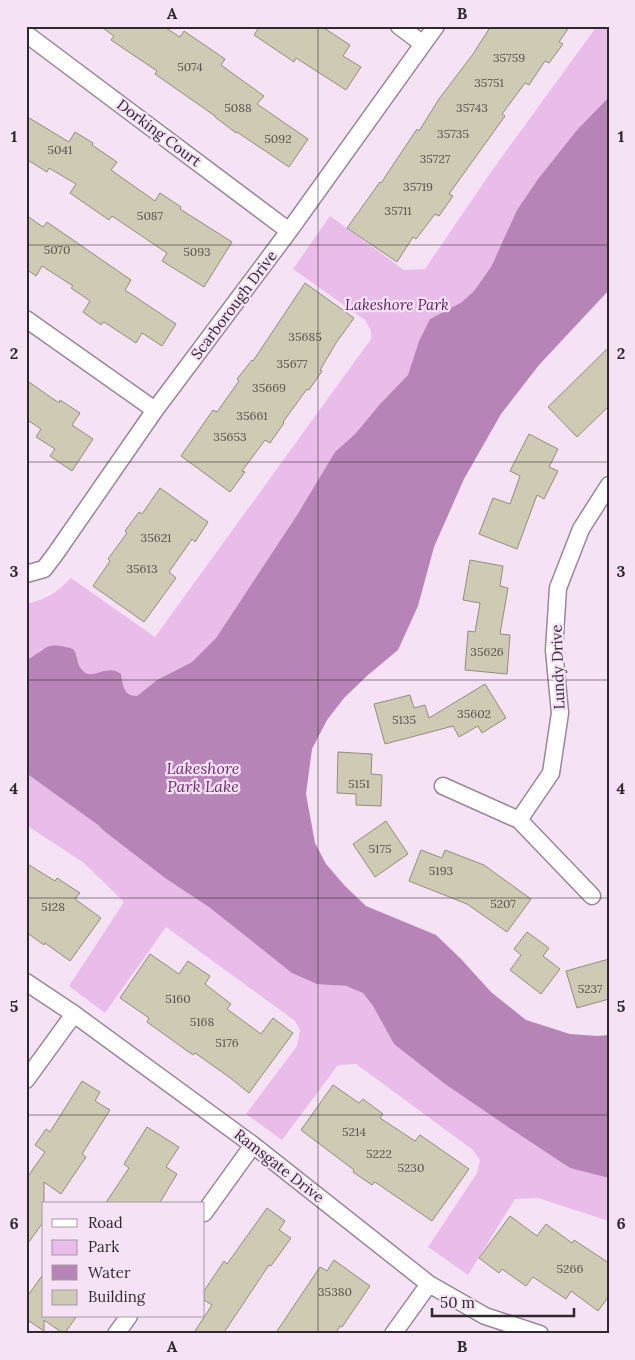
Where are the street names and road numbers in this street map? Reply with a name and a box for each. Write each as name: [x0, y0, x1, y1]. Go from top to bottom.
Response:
street label: Dorking Court: [113, 95, 205, 171]
street label: Scarborough Drive: [186, 247, 281, 363]
street label: Lundy Drive: [547, 624, 568, 710]
street label: Ramsgate Drive: [231, 1125, 328, 1207]

